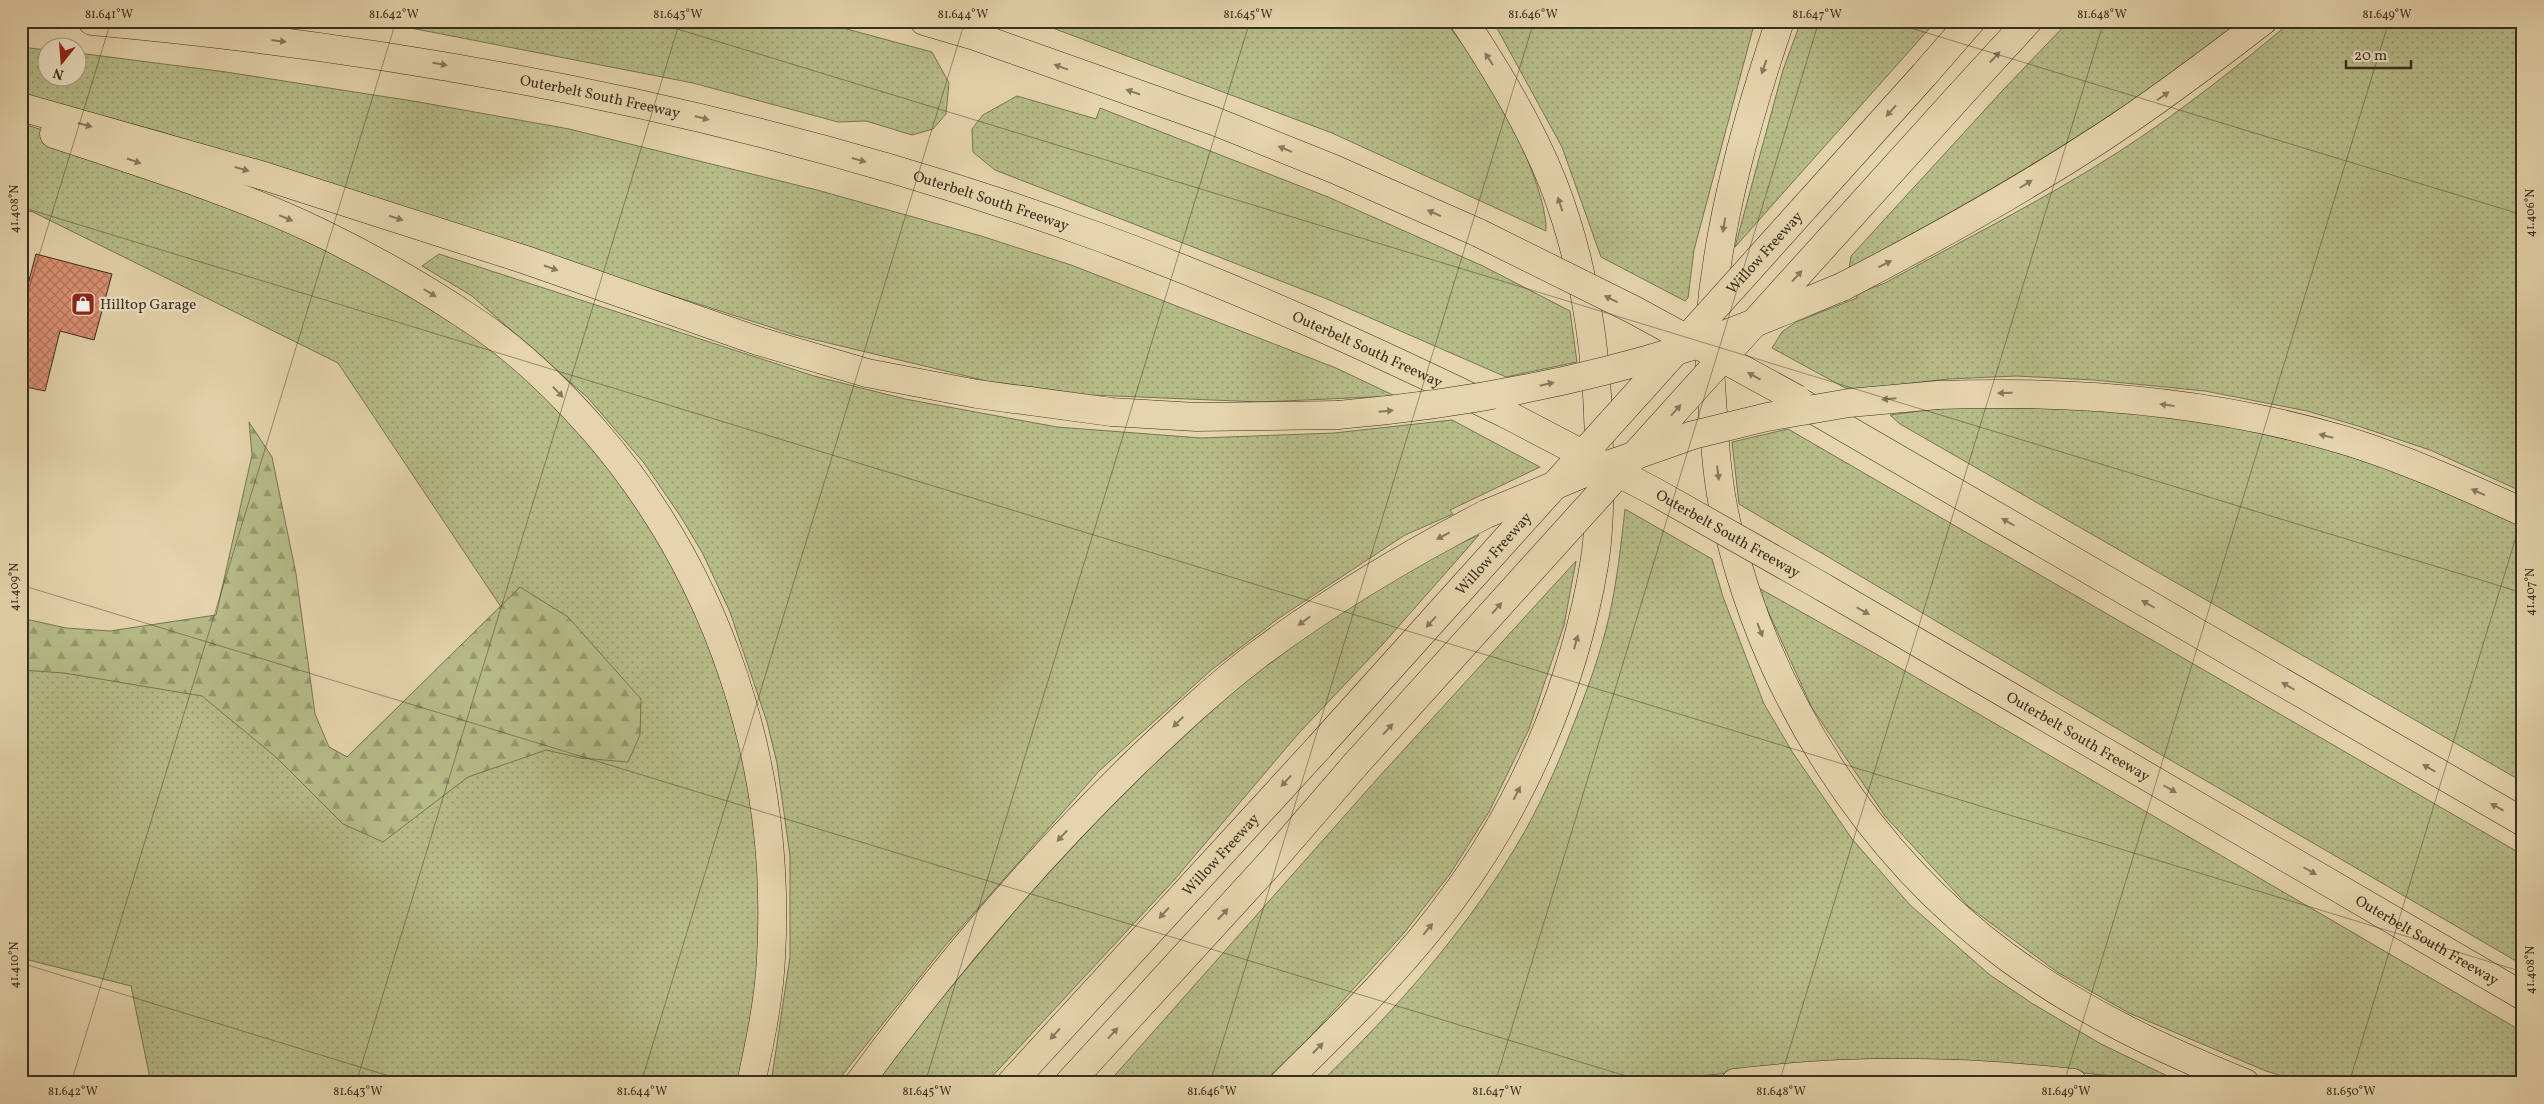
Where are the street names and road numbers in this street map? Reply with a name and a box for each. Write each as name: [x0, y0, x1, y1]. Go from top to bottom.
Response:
street label: Outerbelt South Freeway: [518, 71, 682, 125]
street label: Outerbelt South Freeway: [910, 167, 1072, 237]
street label: Willow Freeway: [1722, 207, 1808, 300]
street label: Outerbelt South Freeway: [1289, 307, 1446, 394]
street label: Outerbelt South Freeway: [1651, 485, 1804, 584]
street label: Willow Freeway: [1451, 508, 1537, 601]
street label: Outerbelt South Freeway: [2002, 687, 2153, 788]
street label: Willow Freeway: [1178, 810, 1265, 901]
street label: Outerbelt South Freeway: [2351, 891, 2502, 992]

